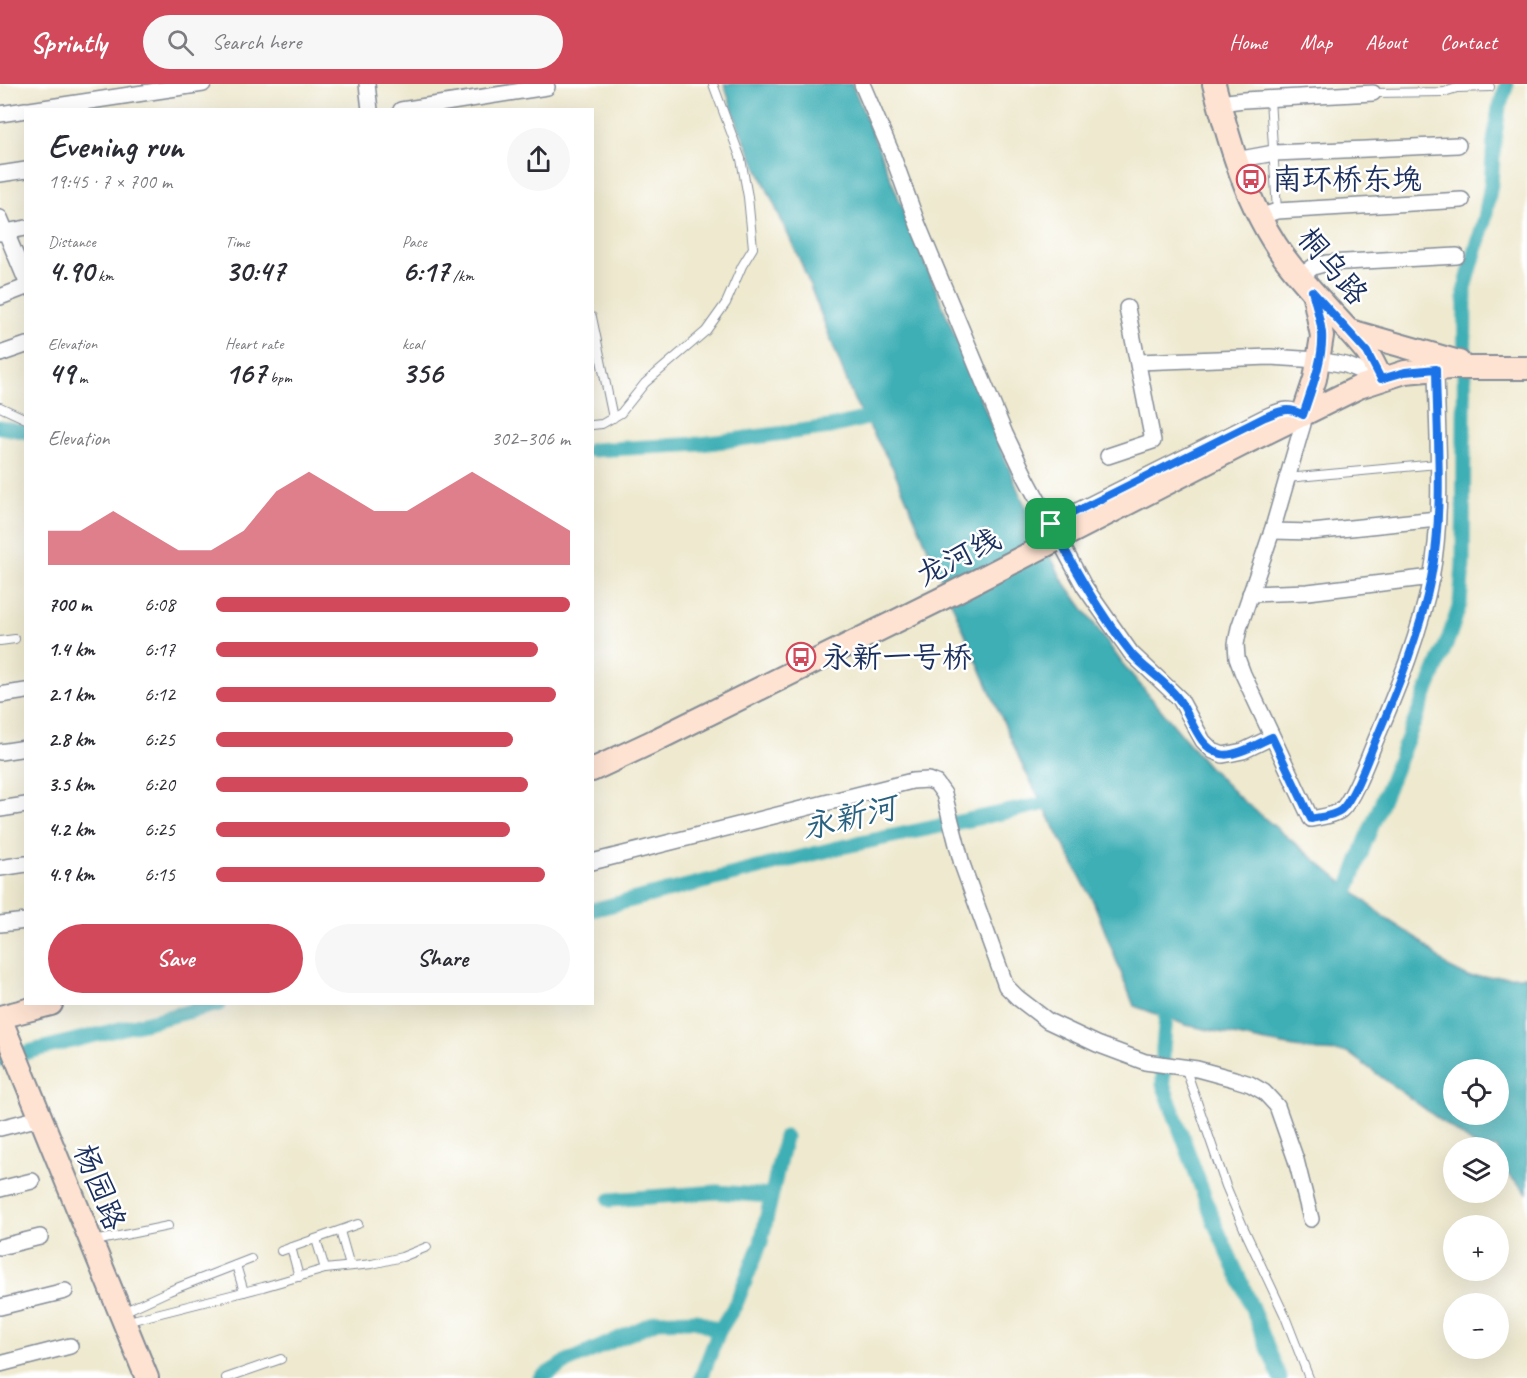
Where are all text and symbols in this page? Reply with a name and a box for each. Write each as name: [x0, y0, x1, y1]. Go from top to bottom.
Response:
search box: [143, 15, 563, 69]
text: Sprintly: [30, 25, 107, 60]
icon: search: [164, 26, 197, 59]
text: Search here: [212, 28, 301, 56]
text: Home: [1229, 29, 1267, 55]
text: Map: [1300, 29, 1332, 55]
text: About: [1365, 29, 1407, 55]
text: Contact: [1440, 29, 1497, 55]
text: Evening run: [48, 125, 183, 167]
button: share: [507, 128, 570, 191]
place label: 南环桥东堍: [1272, 160, 1422, 198]
bus stop icon: 南环桥东堍: [1235, 163, 1267, 195]
text: 19:45 · 7 × 700 m: [48, 169, 172, 194]
street label: 桐乌路: [1290, 219, 1376, 313]
text: Distance: [48, 232, 96, 252]
text: Time: [225, 232, 249, 252]
text: Pace: [402, 232, 427, 252]
text: 4.90: [48, 252, 94, 290]
text: 30:47: [225, 252, 285, 290]
text: 6:17: [402, 252, 449, 290]
text: km: [94, 266, 114, 286]
text: /km: [449, 266, 474, 286]
text: Elevation: [48, 334, 97, 354]
text: Heart rate: [225, 334, 283, 354]
text: kcal: [402, 334, 423, 354]
text: 49: [48, 354, 75, 392]
text: 167: [225, 354, 266, 392]
text: 356: [402, 354, 443, 392]
text: m: [75, 368, 87, 388]
text: bpm: [266, 368, 292, 388]
text: Elevation: [48, 426, 110, 451]
text: 302–306 m: [491, 426, 570, 451]
pin: [1025, 498, 1076, 549]
icon: arrive: [1034, 507, 1067, 540]
street label: 龙河线: [909, 520, 1007, 594]
text: 700 m: [48, 592, 91, 617]
text: 6:08: [144, 592, 175, 617]
text: 1.4 km: [48, 637, 95, 662]
text: 6:17: [144, 637, 175, 662]
place label: 永新一号桥: [822, 638, 972, 676]
bus stop icon: 永新一号桥: [785, 641, 817, 673]
text: 2.1 km: [48, 682, 95, 707]
text: 6:12: [144, 682, 175, 707]
text: 2.8 km: [48, 727, 95, 752]
text: 6:25: [144, 727, 175, 752]
text: 3.5 km: [48, 772, 94, 797]
text: 6:20: [144, 772, 175, 797]
water label: 永新河: [798, 786, 905, 848]
text: 4.2 km: [48, 817, 95, 842]
text: 6:25: [144, 817, 175, 842]
text: 4.9 km: [48, 862, 94, 887]
text: 6:15: [144, 862, 175, 887]
button: Save: [48, 924, 303, 993]
button: Share: [315, 924, 570, 993]
map controls: [1443, 1059, 1509, 1359]
button: locate: [1443, 1059, 1509, 1125]
button: layers: [1443, 1137, 1509, 1203]
street label: 杨园路: [66, 1138, 134, 1236]
button: +: [1443, 1215, 1509, 1281]
button: −: [1443, 1293, 1509, 1359]

